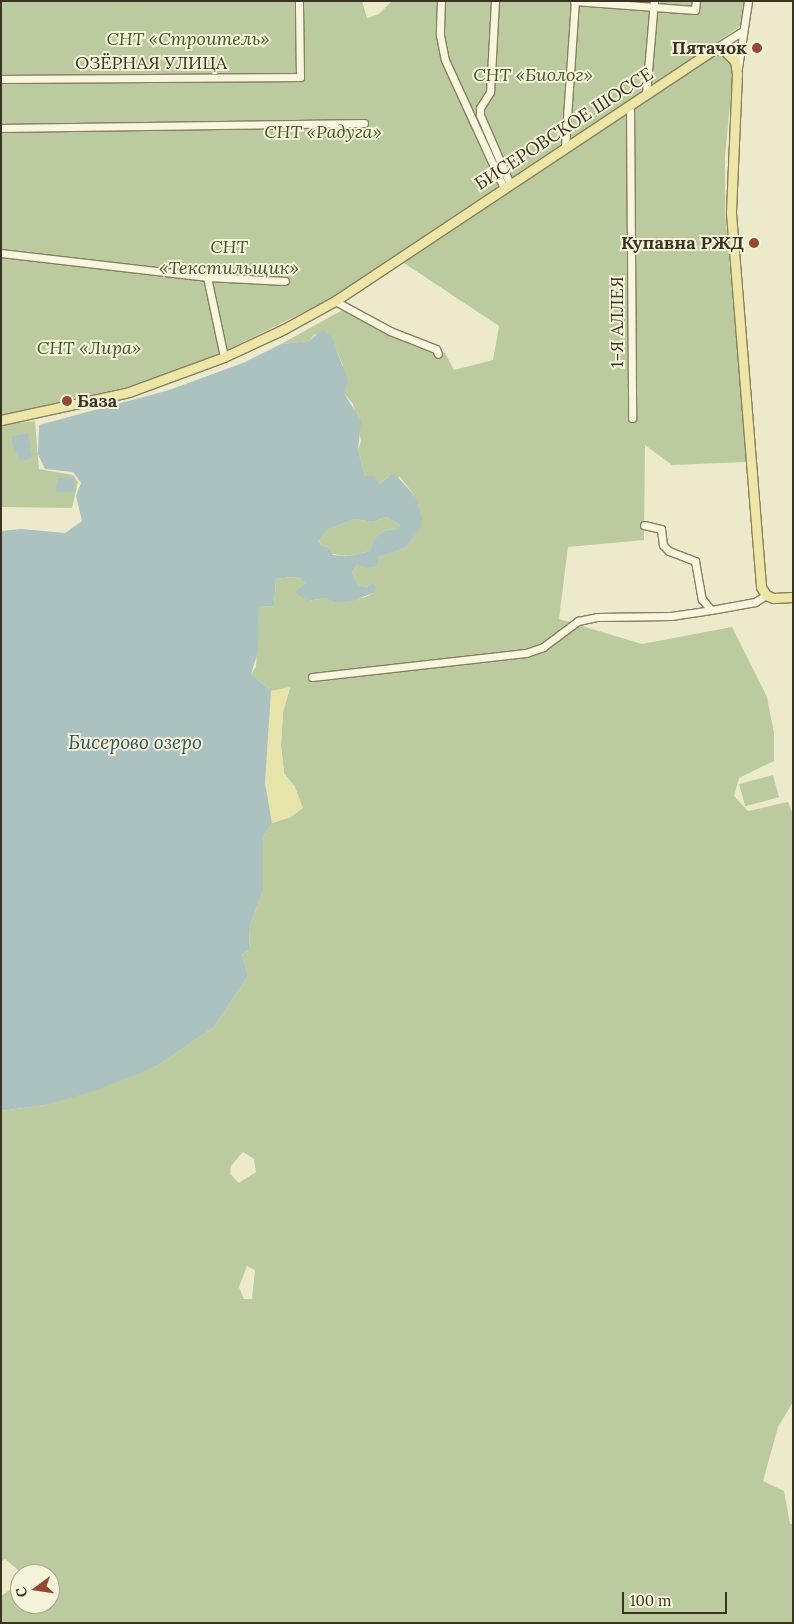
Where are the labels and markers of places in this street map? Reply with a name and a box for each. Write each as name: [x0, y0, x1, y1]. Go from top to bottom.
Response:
place label: Пятачок: [672, 37, 747, 59]
marker: Пятачок: [751, 42, 763, 54]
place label: Купавна РЖД: [621, 232, 744, 254]
marker: Купавна РЖД: [748, 237, 760, 249]
place label: База: [77, 390, 117, 412]
marker: База: [61, 395, 73, 407]

